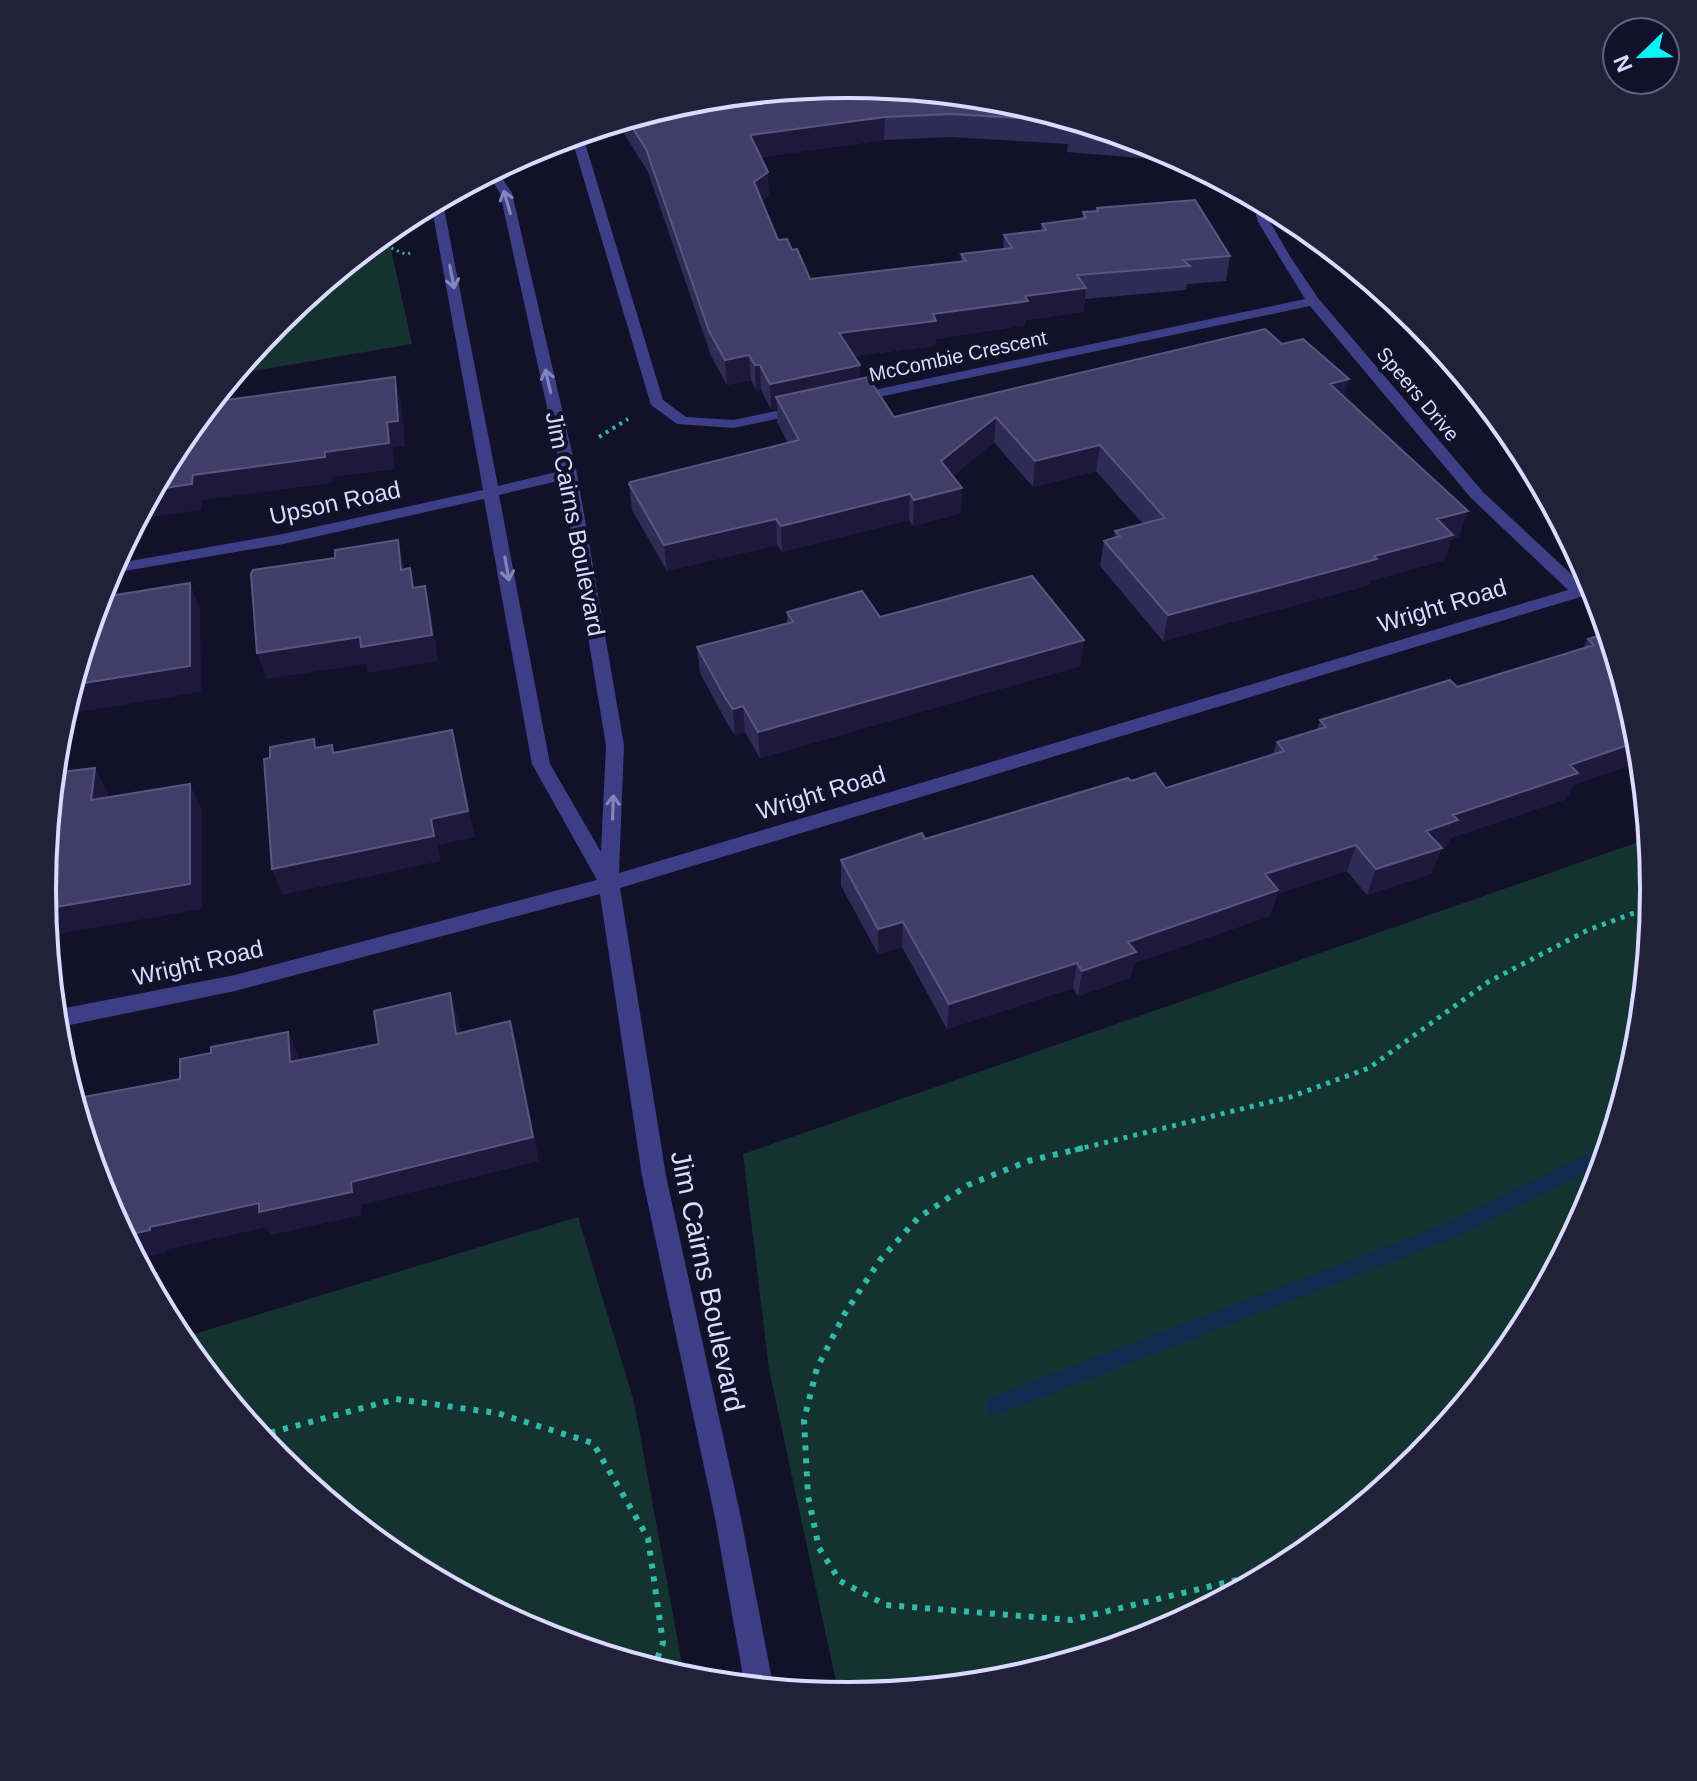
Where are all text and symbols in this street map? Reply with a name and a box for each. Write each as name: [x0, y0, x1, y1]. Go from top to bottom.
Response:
north arrow: [1601, 16, 1681, 96]
text: N: [1608, 51, 1638, 76]
one-way arrow: [499, 190, 514, 215]
one-way arrow: [445, 264, 460, 289]
street label: McCombie Crescent: [867, 326, 1049, 386]
street label: Speers Drive: [1372, 343, 1464, 445]
one-way arrow: [540, 369, 555, 394]
street label: Jim Cairns Boulevard: [540, 409, 611, 638]
street label: Upson Road: [267, 475, 403, 530]
one-way arrow: [500, 556, 515, 581]
street label: Wright Road: [1374, 573, 1509, 638]
street label: Wright Road: [753, 760, 888, 825]
one-way arrow: [605, 794, 620, 821]
street label: Wright Road: [130, 934, 266, 991]
street label: Jim Cairns Boulevard: [665, 1148, 750, 1414]

